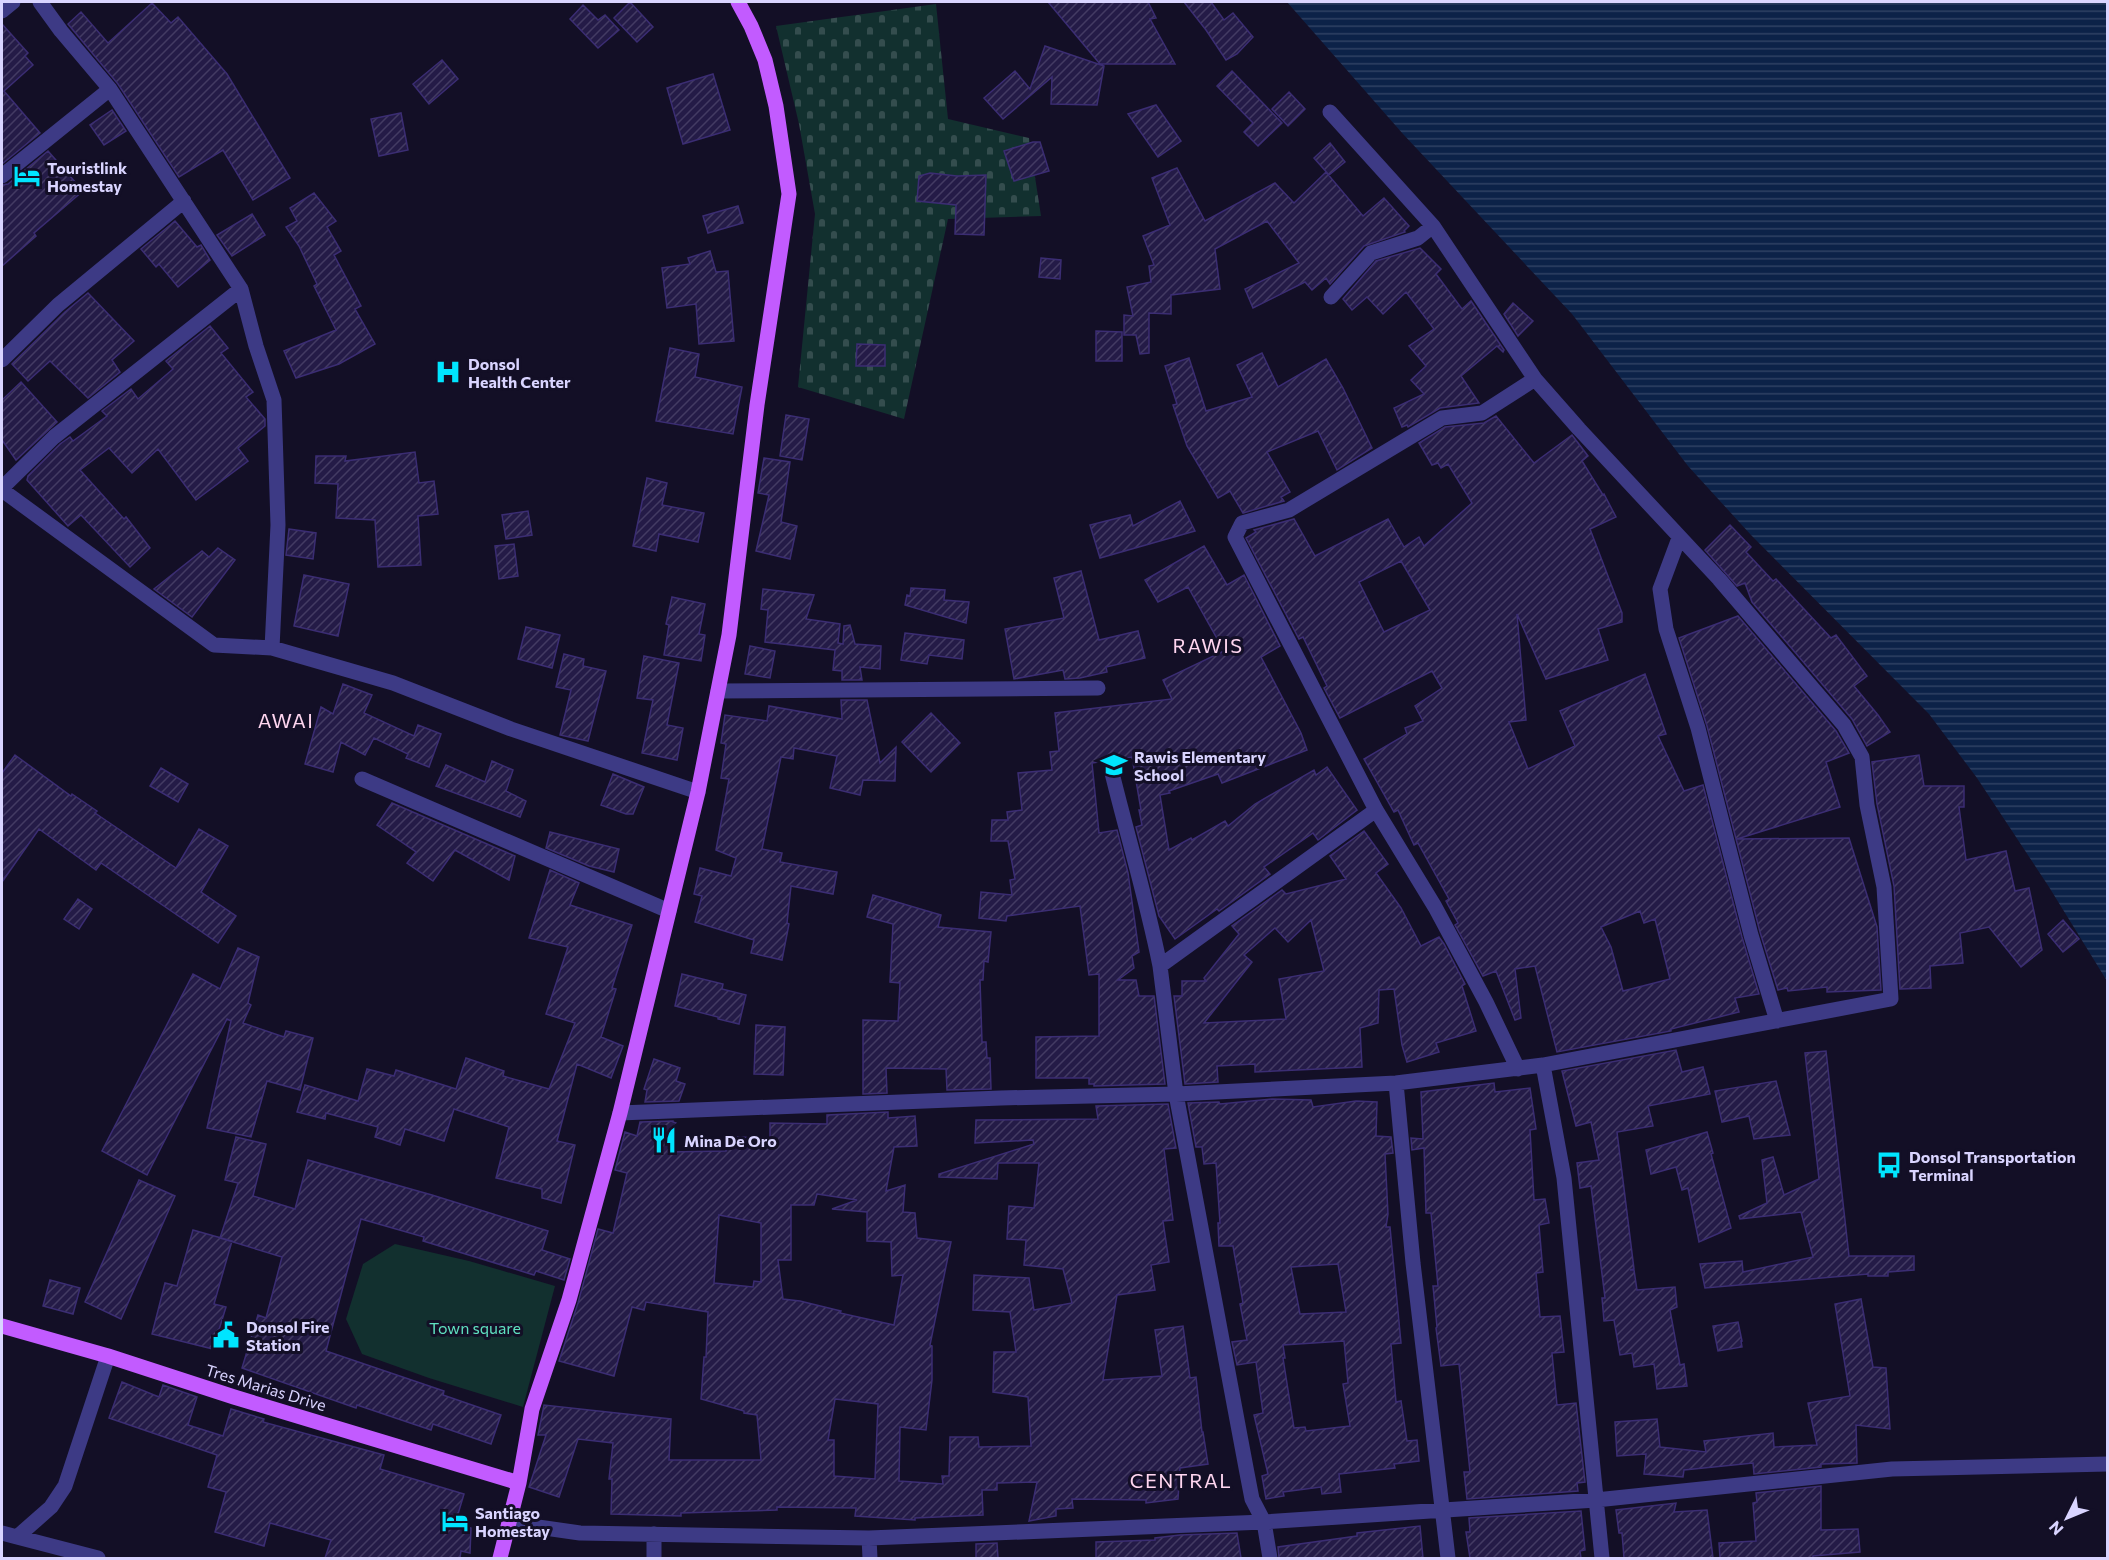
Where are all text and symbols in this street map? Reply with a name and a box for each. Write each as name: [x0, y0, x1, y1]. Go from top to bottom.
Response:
place label: Touristlink Homestay: [47, 158, 128, 195]
hotel icon: Touristlink Homestay: [12, 161, 42, 191]
place label: Donsol Health Center: [468, 354, 571, 391]
hospital icon: Donsol Health Center: [433, 357, 463, 387]
district label: RAWIS: [1173, 633, 1243, 657]
district label: AWAI: [258, 708, 314, 732]
place label: Rawis Elementary School: [1134, 747, 1266, 784]
school or university icon: Rawis Elementary School: [1099, 750, 1129, 780]
restaurant icon: Mina De Oro: [649, 1125, 679, 1155]
place label: Mina De Oro: [684, 1131, 777, 1150]
place label: Donsol Transportation Terminal: [1909, 1147, 2076, 1184]
bus stop icon: Donsol Transportation Terminal: [1874, 1150, 1904, 1180]
place label: Donsol Fire Station: [246, 1317, 329, 1354]
park label: Town square: [429, 1318, 521, 1337]
public building icon: Donsol Fire Station: [211, 1320, 241, 1350]
street label: Tres Marias Drive: [203, 1360, 329, 1414]
district label: CENTRAL: [1130, 1468, 1232, 1492]
north arrow: [2037, 1488, 2097, 1548]
place label: Santiago Homestay: [475, 1503, 550, 1540]
hotel icon: Santiago Homestay: [440, 1506, 470, 1536]
text: N: [2045, 1518, 2067, 1539]

